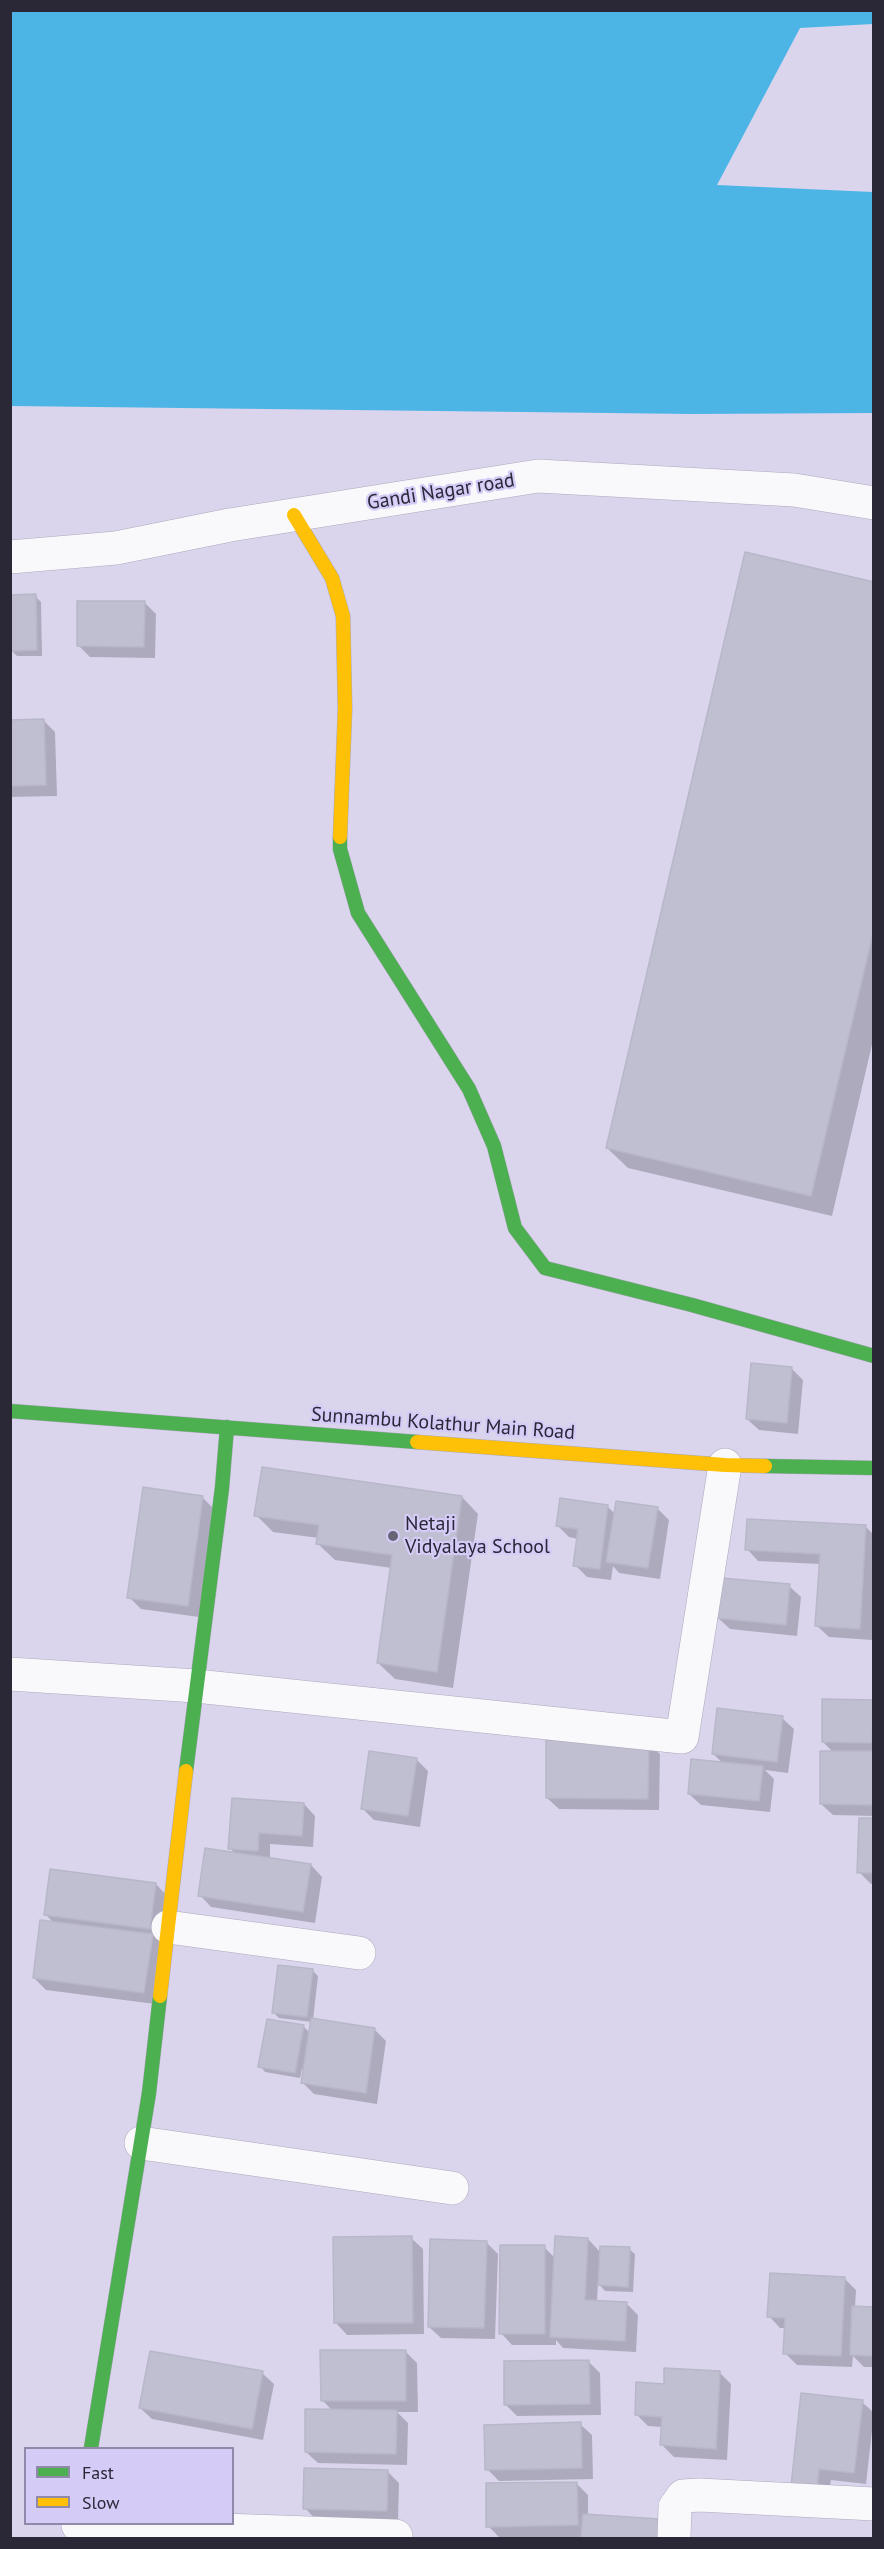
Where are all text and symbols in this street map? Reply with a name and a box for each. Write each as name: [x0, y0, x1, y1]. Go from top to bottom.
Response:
street label: Gandi Nagar road: [366, 468, 516, 516]
street label: Sunnambu Kolathur Main Road: [310, 1403, 576, 1445]
place label: Netaji Vidyalaya School: [405, 1512, 550, 1559]
marker: Netaji Vidyalaya School: [386, 1529, 400, 1543]
legend: [24, 2447, 234, 2525]
text: Fast: [82, 2461, 114, 2484]
text: Slow: [82, 2491, 120, 2514]

